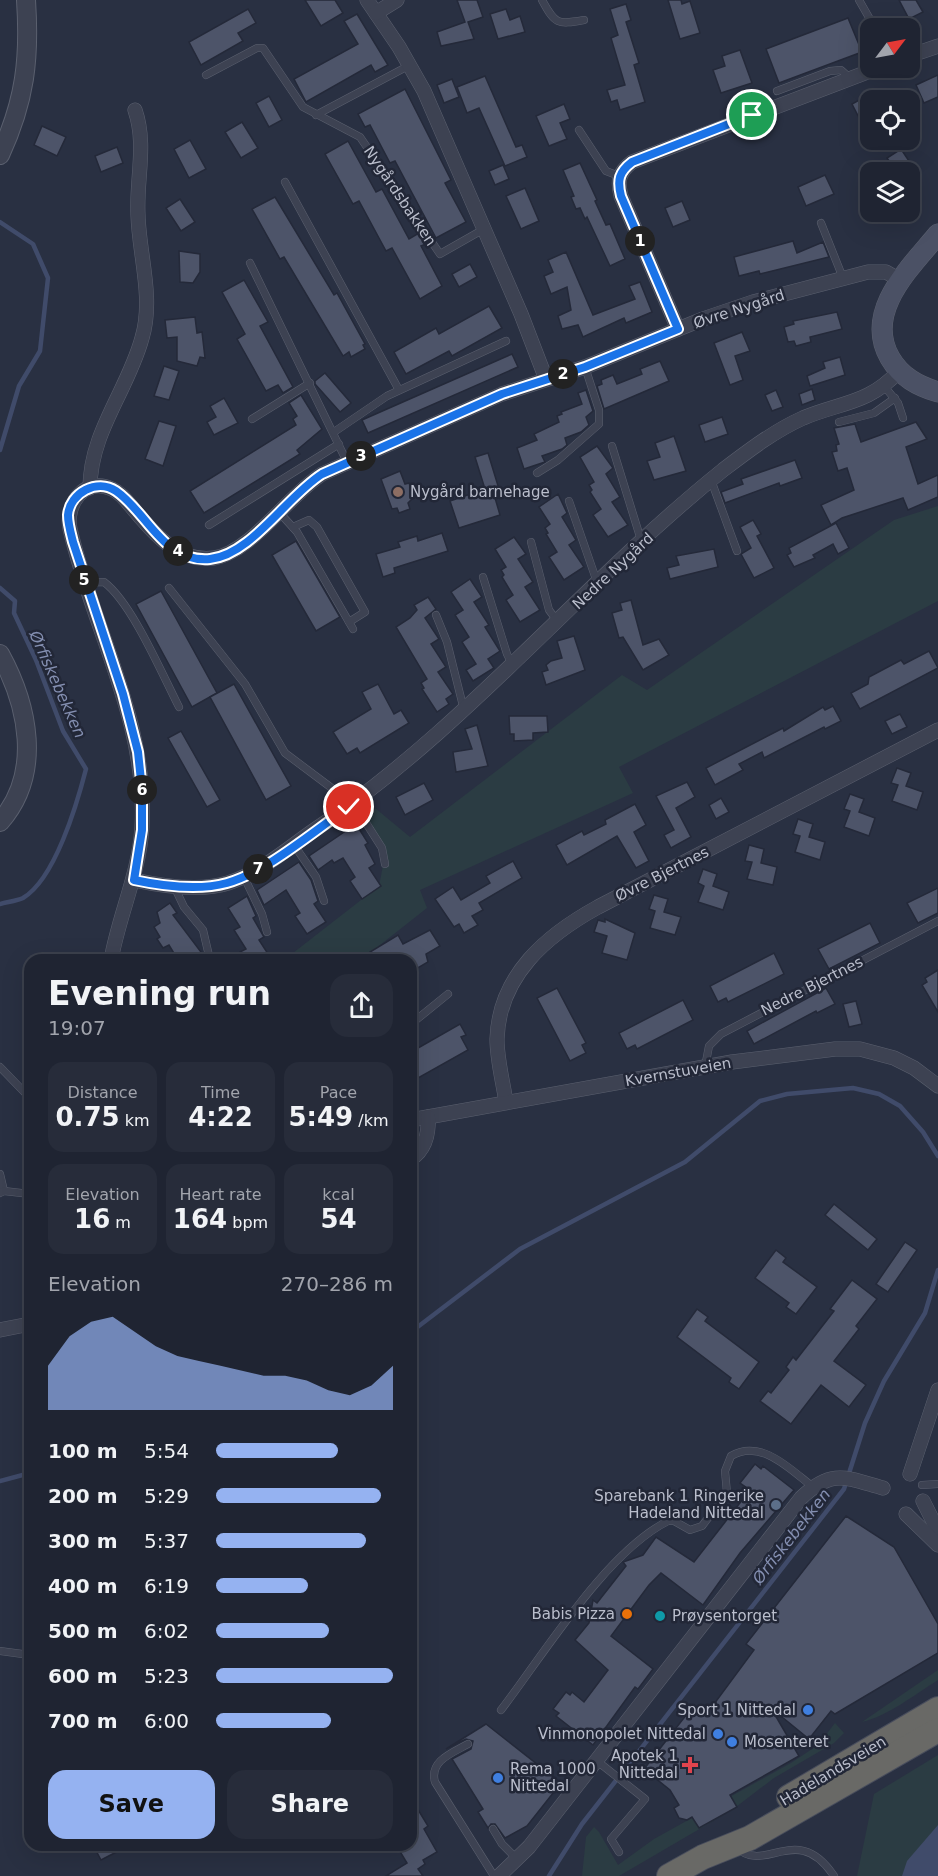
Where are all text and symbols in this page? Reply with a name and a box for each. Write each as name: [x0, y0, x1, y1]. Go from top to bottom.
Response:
north arrow: [860, 18, 920, 78]
map controls: [860, 18, 920, 222]
pin: [726, 89, 777, 140]
button: locate: [860, 90, 920, 150]
icon: arrive: [735, 98, 768, 131]
street label: Nygårdsbakken: [360, 143, 440, 249]
button: layers: [860, 162, 920, 222]
pin: 1: [625, 226, 655, 256]
text: 1: [634, 231, 646, 250]
street label: Øvre Nygård: [691, 286, 787, 332]
pin: 2: [548, 359, 578, 389]
text: 2: [557, 364, 569, 383]
pin: 3: [346, 441, 376, 471]
text: 3: [355, 446, 367, 465]
place label: Nygård barnehage: [410, 483, 550, 501]
marker: Nygård barnehage: [391, 485, 405, 499]
street label: Nedre Nygård: [569, 529, 657, 613]
pin: 4: [163, 536, 193, 566]
text: 4: [172, 541, 184, 560]
pin: 5: [69, 565, 99, 595]
text: 5: [78, 570, 90, 589]
water label: Ørfiskebekken: [25, 627, 90, 741]
pin: 6: [127, 775, 157, 805]
text: 6: [136, 780, 148, 799]
pin: [323, 781, 374, 832]
icon: check: [332, 790, 365, 823]
street label: Øvre Bjertnes: [612, 843, 712, 905]
pin: 7: [243, 854, 273, 884]
text: 7: [252, 859, 264, 878]
street label: Nedre Bjertnes: [758, 952, 866, 1019]
text: Evening run: [48, 974, 271, 1013]
button: share: [330, 974, 393, 1037]
text: 19:07: [48, 1016, 106, 1040]
street label: Kvernstuveien: [623, 1054, 733, 1090]
text: Distance: [68, 1083, 137, 1102]
text: Time: [201, 1083, 240, 1102]
text: Pace: [320, 1083, 357, 1102]
text: 0.75: [55, 1102, 120, 1132]
text: 4:22: [188, 1102, 253, 1132]
text: 5:49: [289, 1102, 353, 1132]
text: km: [120, 1111, 150, 1130]
text: /km: [353, 1111, 389, 1130]
text: Elevation: [65, 1185, 140, 1204]
text: Heart rate: [179, 1185, 262, 1204]
text: kcal: [322, 1185, 355, 1204]
text: 16: [74, 1204, 110, 1234]
text: 164: [173, 1204, 227, 1234]
text: 54: [320, 1204, 357, 1234]
text: m: [110, 1213, 131, 1232]
text: bpm: [227, 1213, 268, 1232]
text: Elevation: [48, 1272, 141, 1296]
text: 270–286 m: [281, 1272, 393, 1296]
text: 100 m: [48, 1439, 118, 1463]
text: 5:54: [144, 1439, 189, 1463]
text: 200 m: [48, 1484, 118, 1508]
text: 5:29: [144, 1484, 189, 1508]
water label: Ørfiskebekken: [748, 1485, 834, 1588]
place label: Sparebank 1 Ringerike Hadeland Nittedal: [594, 1487, 764, 1522]
marker: Sparebank 1 Ringerike Hadeland Nittedal: [769, 1498, 783, 1512]
text: 300 m: [48, 1529, 118, 1553]
text: 5:37: [144, 1529, 189, 1553]
text: 400 m: [48, 1574, 118, 1598]
text: 6:19: [144, 1574, 189, 1598]
place label: Babis Pizza: [531, 1605, 615, 1623]
marker: Babis Pizza: [620, 1607, 634, 1621]
place label: Prøysentorget: [672, 1607, 777, 1625]
marker: Prøysentorget: [653, 1609, 667, 1623]
text: 500 m: [48, 1619, 118, 1643]
text: 6:02: [144, 1619, 189, 1643]
text: 600 m: [48, 1664, 118, 1688]
text: 5:23: [144, 1664, 189, 1688]
place label: Sport 1 Nittedal: [677, 1701, 796, 1719]
marker: Sport 1 Nittedal: [801, 1703, 815, 1717]
text: 700 m: [48, 1709, 118, 1733]
text: 6:00: [144, 1709, 189, 1733]
place label: Vinmonopolet Nittedal: [538, 1725, 706, 1743]
marker: Vinmonopolet Nittedal: [711, 1727, 725, 1741]
street label: Hadelandsveien: [777, 1732, 889, 1810]
place label: Mosenteret: [744, 1733, 829, 1751]
marker: Mosenteret: [725, 1735, 739, 1749]
place label: Apotek 1 Nittedal: [611, 1747, 678, 1782]
marker: Apotek 1 Nittedal: [683, 1758, 697, 1772]
place label: Rema 1000 Nittedal: [510, 1760, 596, 1795]
button: Save: [48, 1770, 215, 1839]
button: Share: [227, 1770, 393, 1839]
marker: Rema 1000 Nittedal: [491, 1771, 505, 1785]

